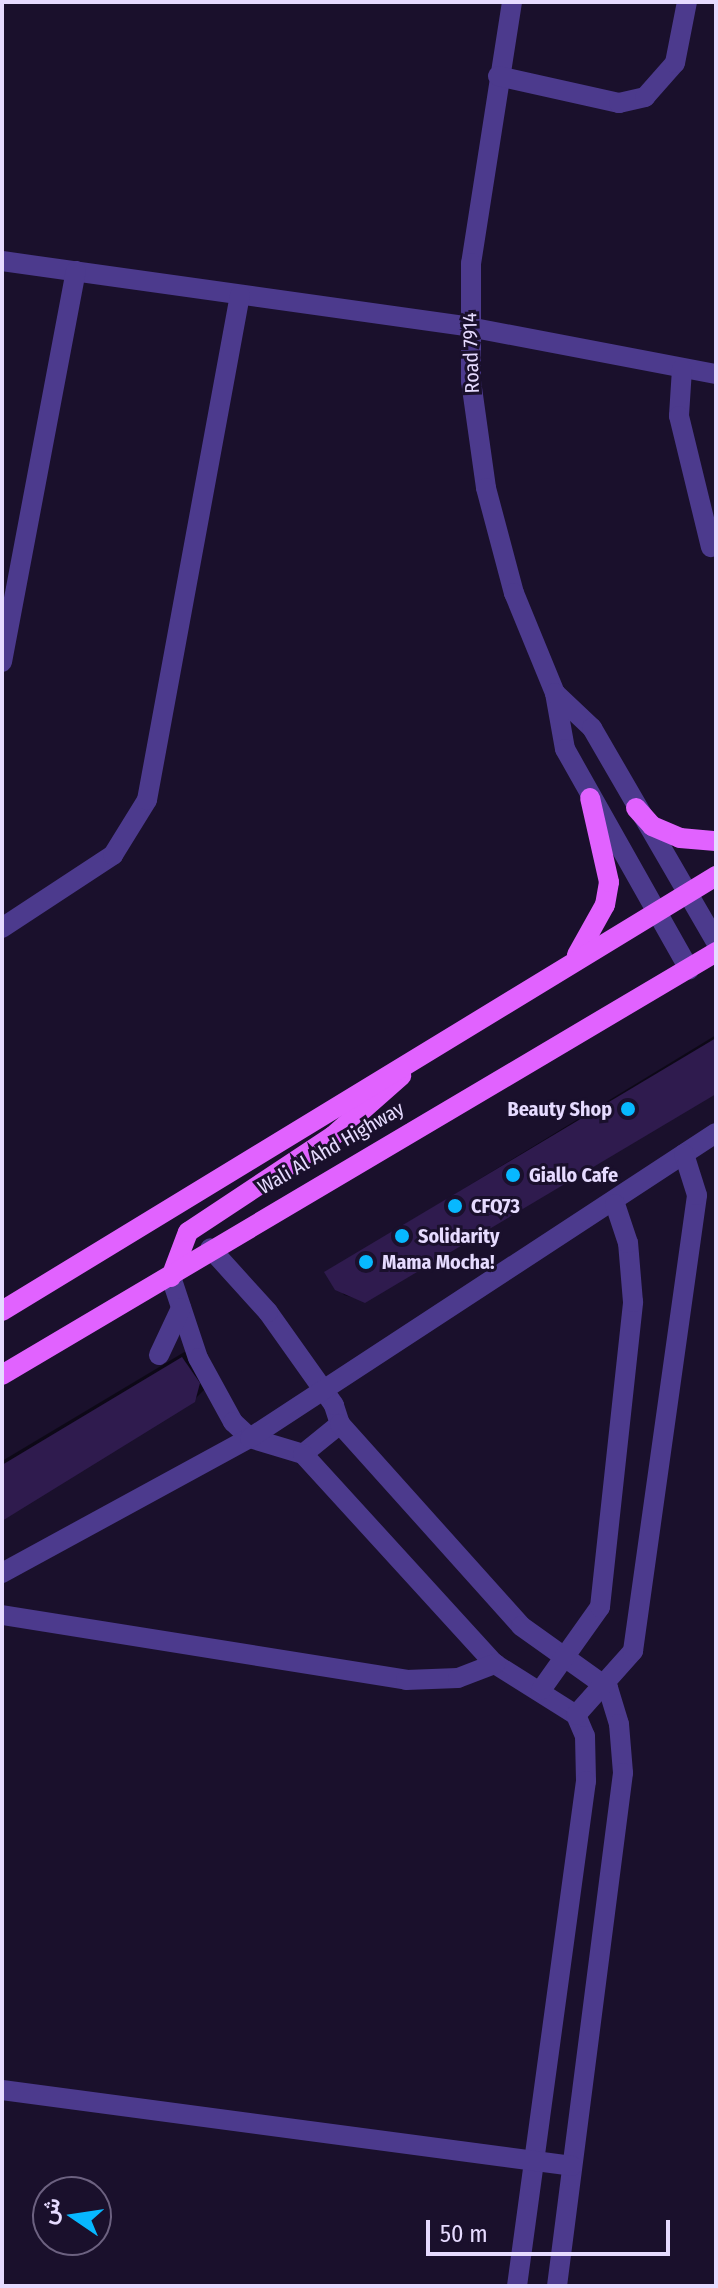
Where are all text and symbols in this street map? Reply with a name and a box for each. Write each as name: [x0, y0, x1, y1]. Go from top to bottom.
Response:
street label: Road 7914: [458, 312, 484, 394]
street label: Wali Al Ahd Highway: [254, 1097, 408, 1199]
place label: Beauty Shop: [507, 1097, 612, 1121]
marker: Beauty Shop: [619, 1100, 637, 1118]
place label: Giallo Cafe: [529, 1163, 618, 1187]
marker: Giallo Cafe: [504, 1166, 522, 1184]
place label: CFQ73: [471, 1194, 520, 1218]
marker: CFQ73: [446, 1197, 464, 1215]
place label: Solidarity: [418, 1224, 500, 1248]
marker: Solidarity: [393, 1227, 411, 1245]
place label: Mama Mocha!: [382, 1250, 495, 1274]
marker: Mama Mocha!: [357, 1253, 375, 1271]
north arrow: [32, 2176, 112, 2256]
text: ش: [34, 2195, 66, 2227]
scale bar: [430, 2204, 674, 2254]
text: 50 m: [440, 2220, 488, 2248]

